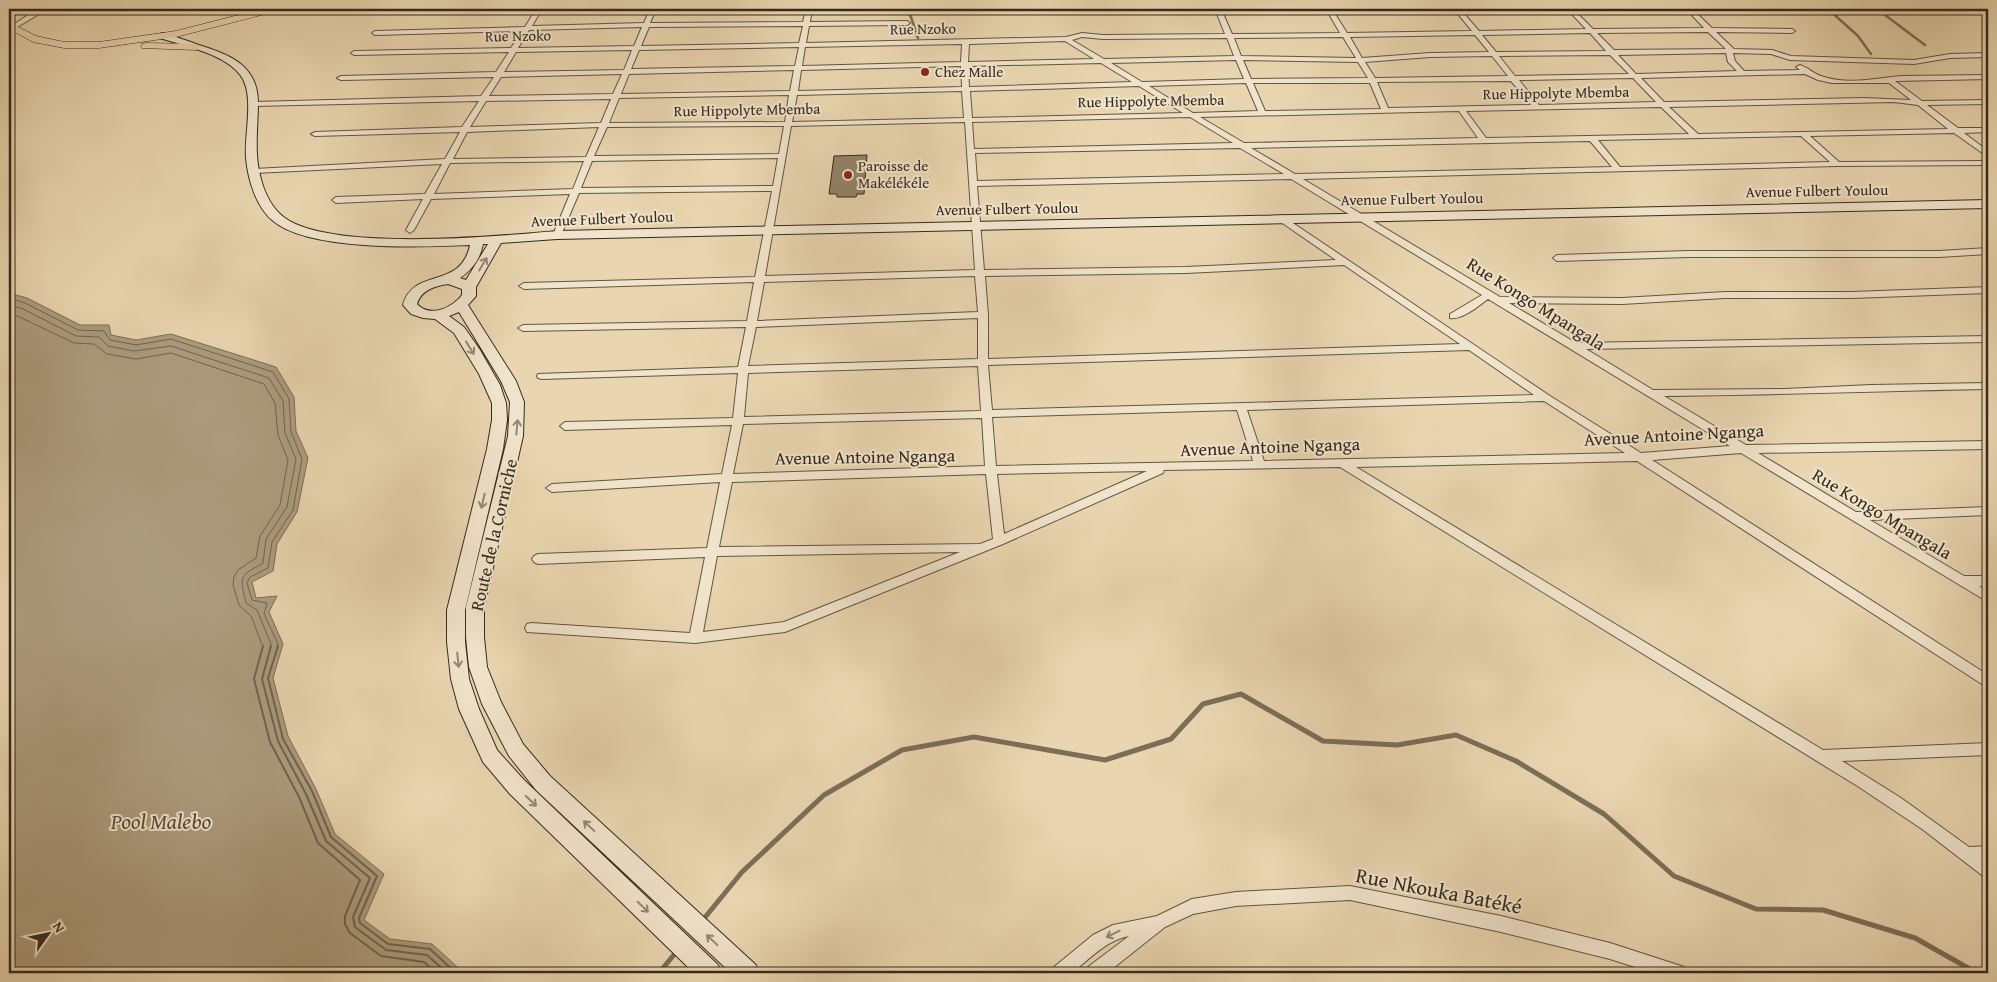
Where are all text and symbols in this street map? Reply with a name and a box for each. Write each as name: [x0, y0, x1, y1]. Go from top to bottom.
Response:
street label: Rue Nzoko: [890, 17, 957, 40]
street label: Rue Nzoko: [485, 24, 552, 47]
place label: Chez Malle: [935, 61, 1003, 82]
marker: Chez Malle: [919, 66, 931, 78]
street label: Rue Hippolyte Mbemba: [1483, 81, 1629, 104]
street label: Rue Hippolyte Mbemba: [1078, 89, 1224, 112]
street label: Rue Hippolyte Mbemba: [674, 98, 820, 121]
place label: Paroisse de Makélékéle: [858, 155, 929, 193]
marker: Paroisse de Makélékéle: [842, 169, 854, 181]
street label: Avenue Fulbert Youlou: [1746, 179, 1889, 202]
street label: Avenue Fulbert Youlou: [1341, 187, 1484, 210]
street label: Avenue Fulbert Youlou: [936, 197, 1079, 220]
street label: Avenue Fulbert Youlou: [530, 205, 674, 231]
street label: Rue Kongo Mpangala: [1462, 250, 1611, 357]
one-way arrow: [479, 257, 489, 271]
one-way arrow: [465, 340, 475, 354]
street label: Avenue Antoine Nganga: [1583, 416, 1765, 453]
one-way arrow: [512, 419, 521, 435]
street label: Avenue Antoine Nganga: [1179, 430, 1361, 463]
street label: Avenue Antoine Nganga: [775, 441, 956, 472]
street label: Route de la Corniche: [463, 456, 524, 614]
street label: Rue Kongo Mpangala: [1807, 461, 1958, 566]
one-way arrow: [478, 493, 487, 509]
one-way arrow: [453, 652, 463, 668]
one-way arrow: [525, 795, 538, 807]
water label: Pool Malebo: [110, 805, 211, 837]
one-way arrow: [583, 820, 596, 832]
street label: Rue Nkouka Batéké: [1353, 859, 1525, 922]
one-way arrow: [636, 901, 648, 913]
north arrow: [22, 910, 72, 960]
text: N: [48, 918, 70, 937]
one-way arrow: [1106, 930, 1121, 939]
one-way arrow: [706, 934, 719, 946]

